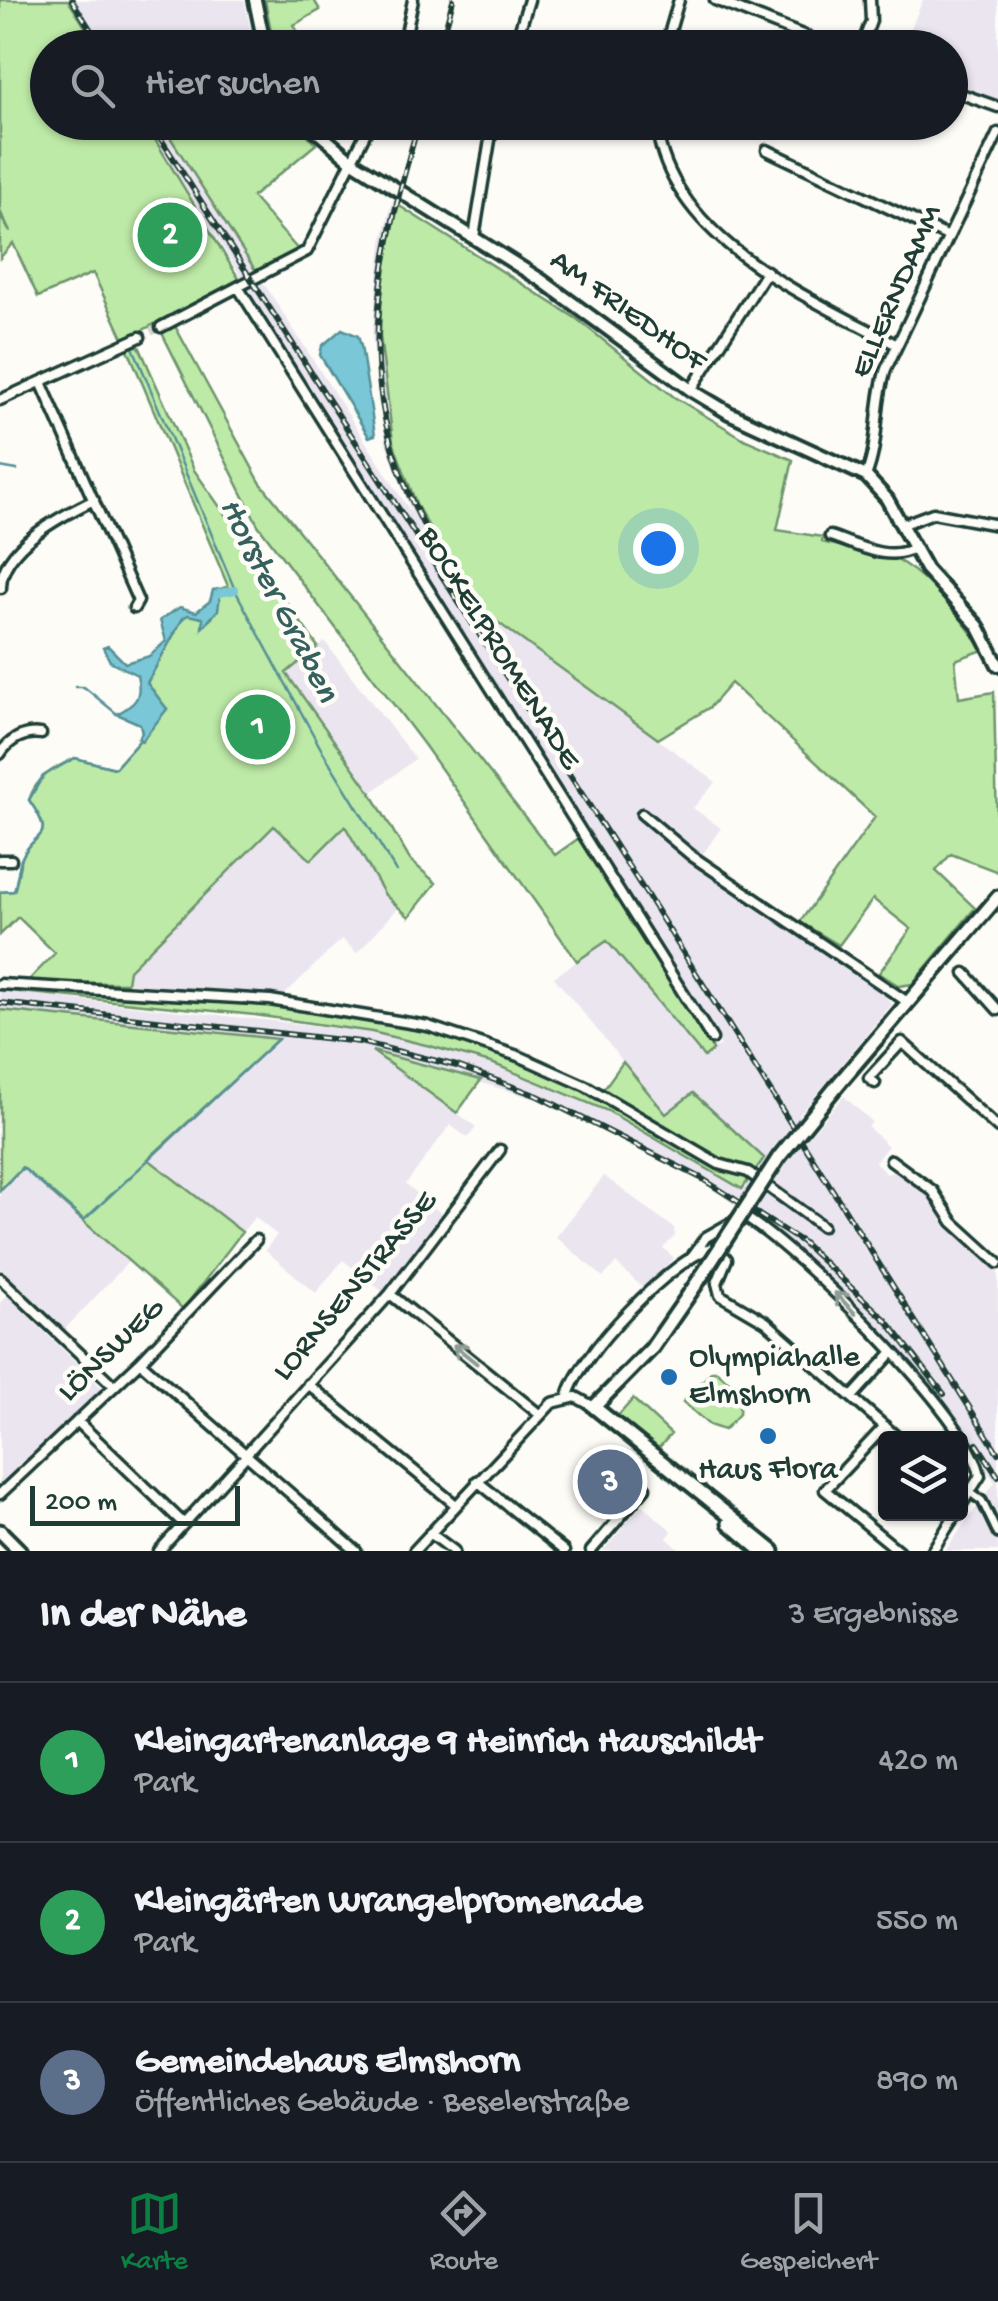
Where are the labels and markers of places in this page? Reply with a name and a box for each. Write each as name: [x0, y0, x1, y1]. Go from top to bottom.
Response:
pin: 2: [138, 198, 202, 272]
pin: 1: [226, 690, 290, 764]
place label: Olympiahalle Elmshorn: [689, 1340, 860, 1415]
marker: Olympiahalle Elmshorn: [658, 1366, 680, 1388]
marker: Haus Flora: [757, 1425, 779, 1447]
pin: 3: [578, 1444, 642, 1520]
place label: Haus Flora: [698, 1452, 839, 1490]

